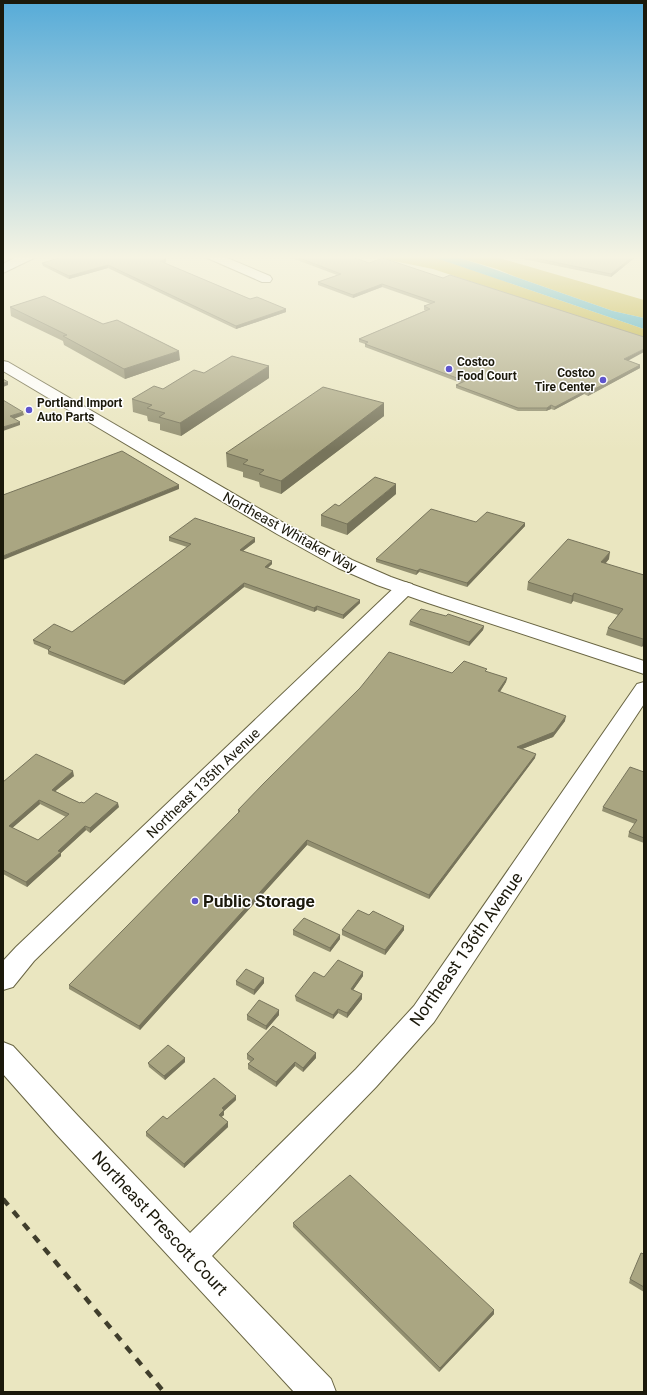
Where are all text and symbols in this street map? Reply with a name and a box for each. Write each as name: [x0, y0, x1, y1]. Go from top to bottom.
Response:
place label: Costco Food Court: [457, 355, 517, 383]
marker: Costco Food Court: [444, 364, 454, 374]
place label: Costco Tire Center: [535, 366, 596, 394]
marker: Costco Tire Center: [598, 375, 608, 385]
place label: Portland Import Auto Parts: [37, 396, 122, 424]
marker: Portland Import Auto Parts: [24, 405, 34, 415]
street label: Northeast Whitaker Way: [220, 489, 360, 576]
street label: Northeast 135th Avenue: [143, 725, 263, 841]
street label: Northeast 136th Avenue: [405, 868, 527, 1030]
place label: Public Storage: [203, 891, 315, 911]
marker: Public Storage: [190, 896, 200, 906]
street label: Northeast Prescott Court: [88, 1147, 232, 1299]

